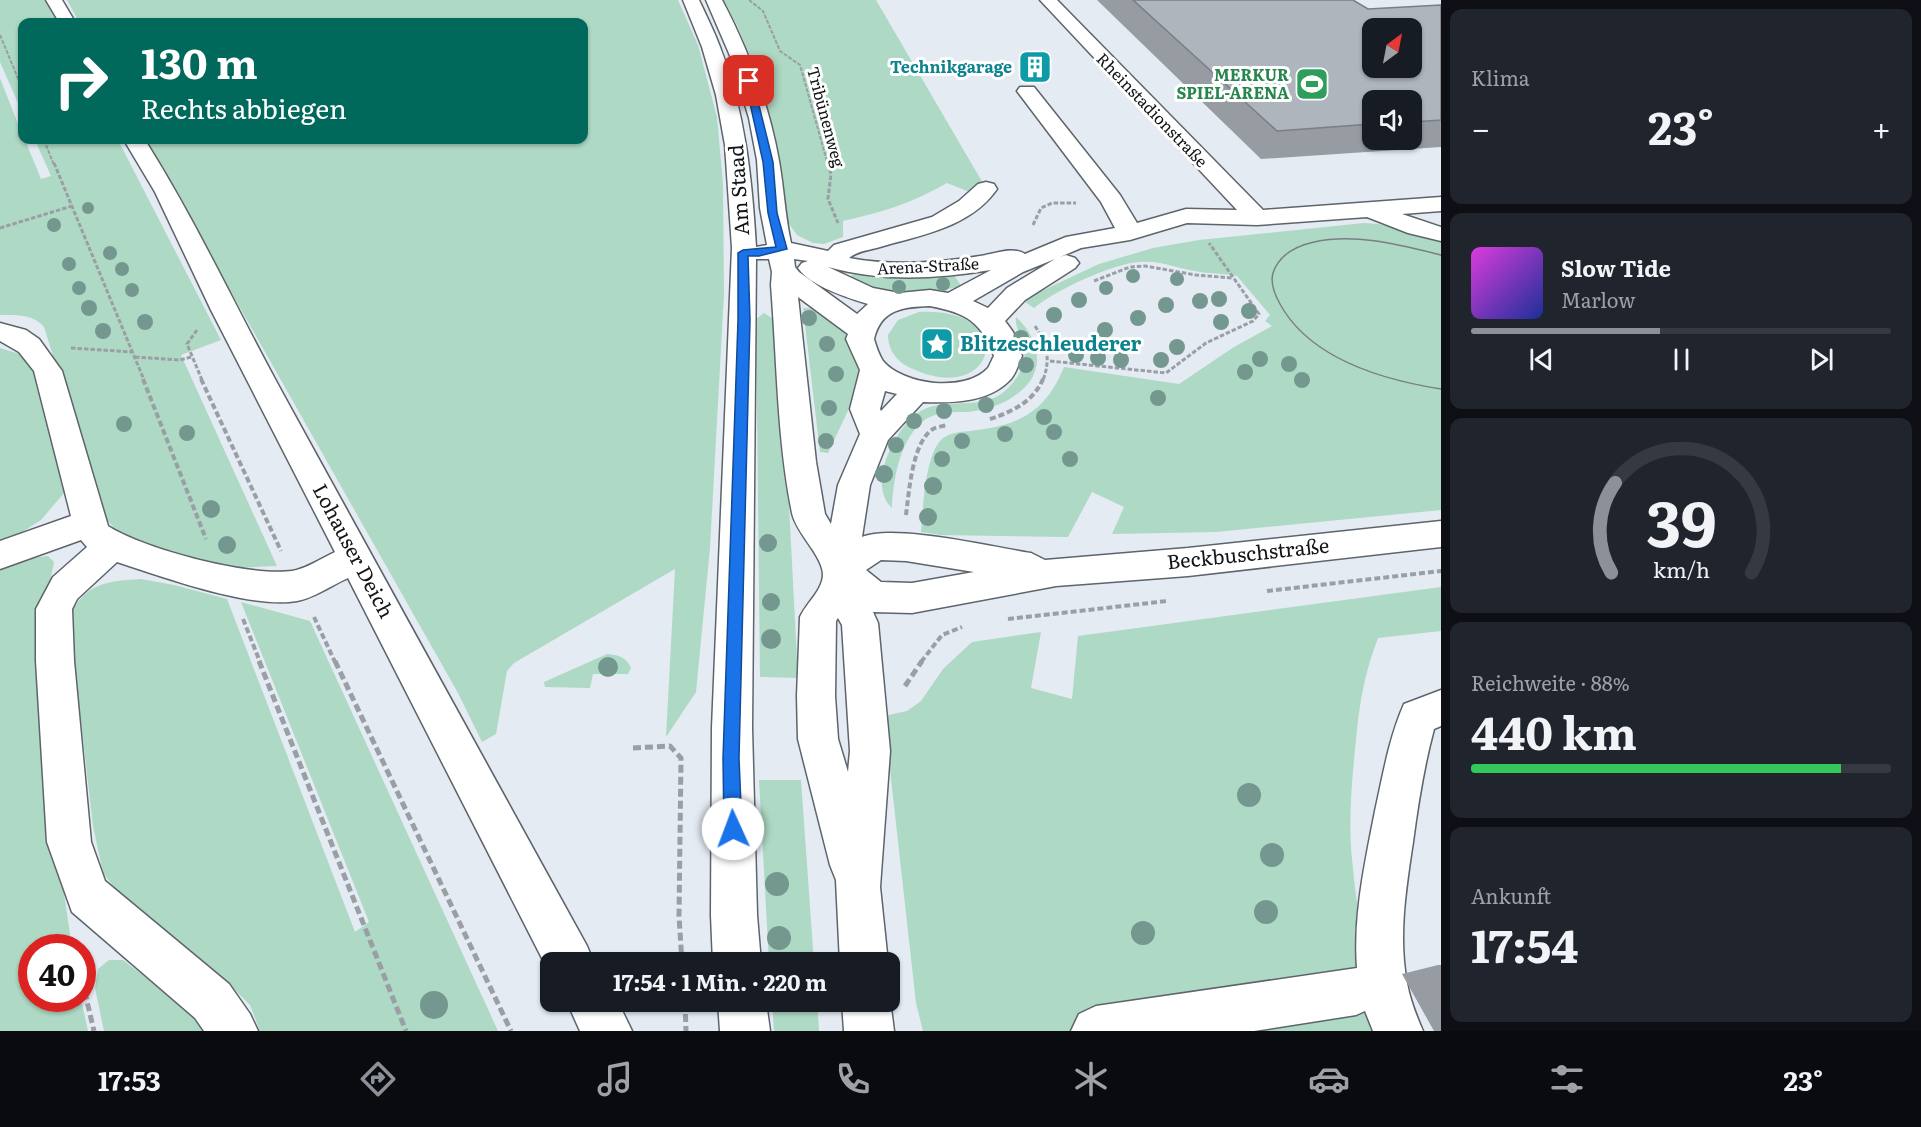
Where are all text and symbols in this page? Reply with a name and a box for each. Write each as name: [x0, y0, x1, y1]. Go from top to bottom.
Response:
north arrow: [1362, 18, 1422, 78]
map controls: [1362, 18, 1422, 150]
text: 130 m: [141, 30, 258, 92]
icon: right: [42, 42, 120, 120]
street label: Rheinstadionstraße: [1092, 47, 1214, 172]
building icon: Technikgarage: [1017, 49, 1053, 85]
place label: Technikgarage: [890, 54, 1012, 78]
pin: [723, 55, 774, 106]
place label: MERKUR SPIEL-ARENA: [1177, 62, 1289, 104]
text: Klima: [1471, 62, 1530, 92]
icon: arrive: [732, 64, 765, 97]
street label: Tribünenweg: [802, 64, 852, 170]
sports icon: MERKUR SPIEL-ARENA: [1294, 66, 1330, 102]
text: Rechts abbiegen: [141, 87, 347, 127]
button: sound: [1362, 90, 1422, 150]
text: 23°: [1648, 92, 1714, 159]
text: −: [1471, 102, 1490, 151]
text: +: [1872, 102, 1891, 151]
street label: Am Staad: [719, 144, 755, 237]
street label: Arena-Straße: [876, 250, 980, 280]
text: Slow Tide: [1561, 251, 1671, 284]
text: Marlow: [1561, 284, 1636, 314]
place icon: Blitzeschleuderer: [919, 326, 955, 362]
place label: Blitzeschleuderer: [960, 327, 1142, 357]
icon: previous: [1525, 343, 1558, 376]
icon: pause: [1665, 343, 1698, 376]
icon: next: [1805, 343, 1838, 376]
text: 39: [1646, 474, 1716, 566]
street label: Lohauser Deich: [307, 477, 403, 623]
street label: Beckbuschstraße: [1165, 529, 1330, 575]
text: km/h: [1652, 553, 1710, 585]
text: Reichweite · 88%: [1471, 667, 1630, 697]
text: 440 km: [1471, 697, 1637, 764]
position arrow: [701, 797, 765, 861]
text: Ankunft: [1471, 880, 1551, 910]
text: 17:54: [1471, 910, 1578, 977]
speed limit sign: 40: [18, 934, 96, 1012]
text: 17:54 · 1 Min. · 220 m: [613, 965, 827, 998]
icon: directions: [357, 1058, 399, 1100]
icon: music: [594, 1058, 636, 1100]
icon: phone: [832, 1058, 874, 1100]
icon: climate: [1070, 1058, 1112, 1100]
icon: car: [1308, 1058, 1350, 1100]
icon: filters: [1546, 1058, 1588, 1100]
text: 17:53: [98, 1059, 161, 1099]
text: 23°: [1783, 1059, 1823, 1099]

